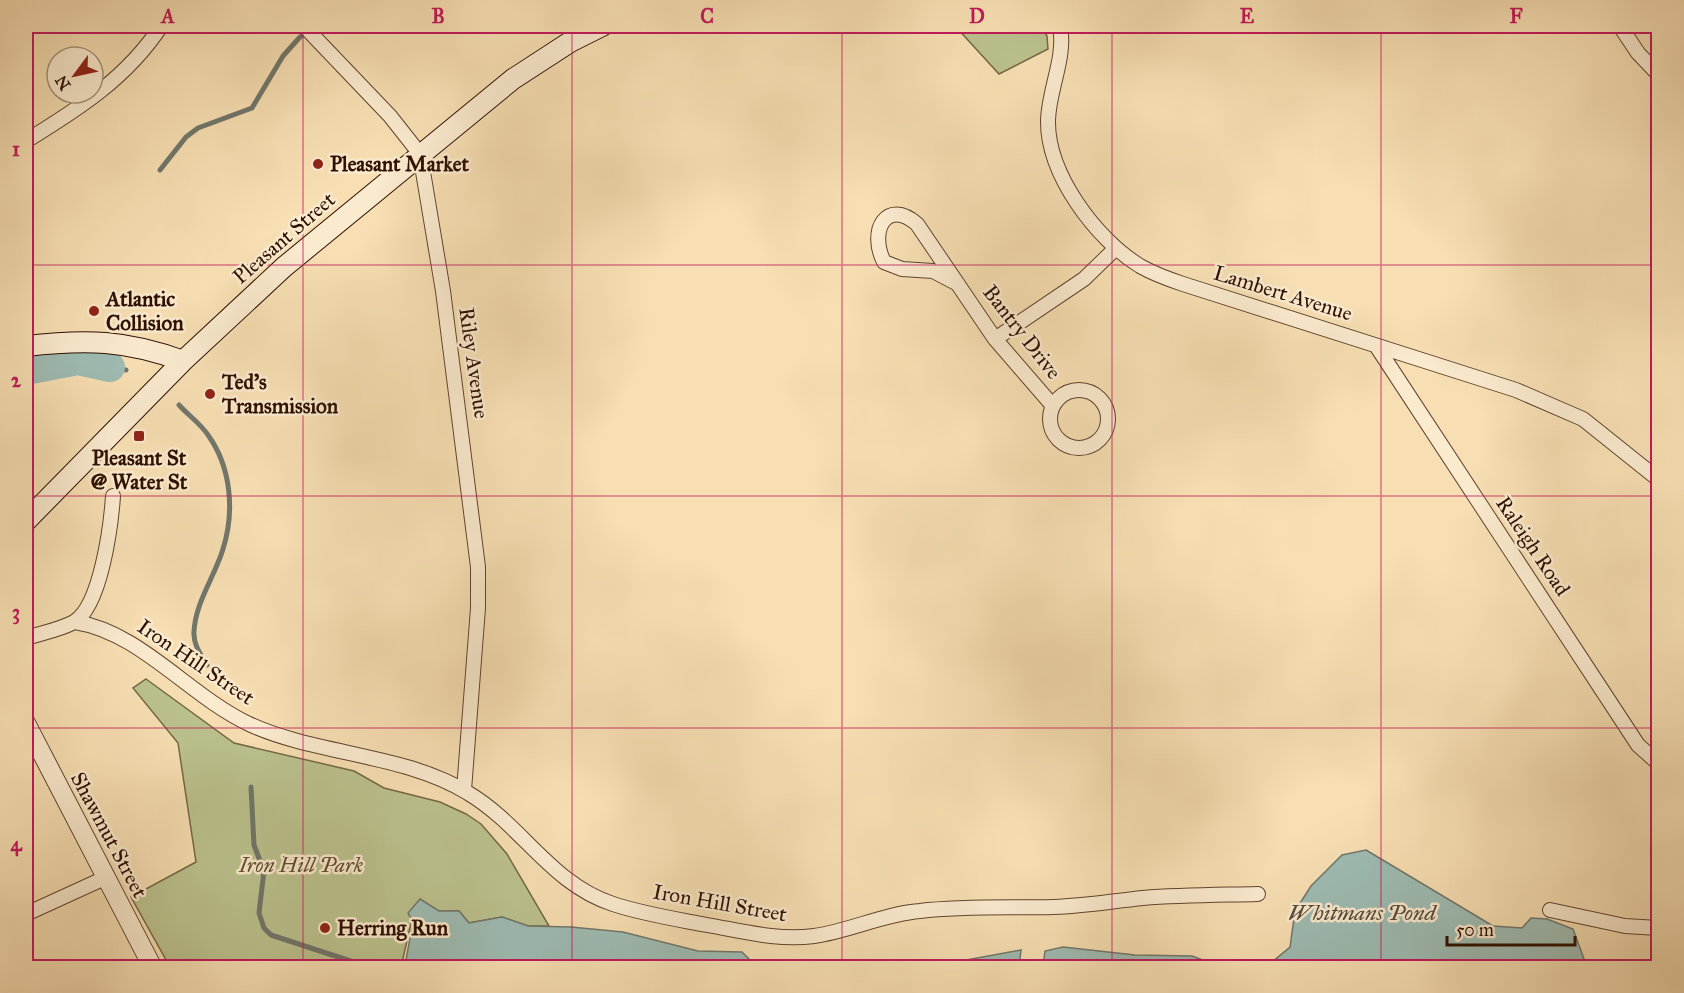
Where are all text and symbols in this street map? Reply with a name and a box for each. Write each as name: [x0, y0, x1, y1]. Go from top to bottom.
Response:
text: A: [159, 4, 175, 28]
text: B: [431, 4, 445, 28]
text: C: [700, 4, 714, 28]
text: D: [969, 4, 985, 28]
text: E: [1240, 4, 1255, 28]
text: F: [1509, 4, 1523, 28]
north arrow: [45, 45, 105, 105]
text: N: [51, 72, 75, 94]
text: 1: [12, 137, 20, 161]
place label: Pleasant Market: [330, 151, 470, 177]
marker: Pleasant Market: [311, 157, 325, 171]
street label: Pleasant Street: [227, 186, 341, 290]
street label: Lambert Avenue: [1210, 260, 1356, 327]
street label: Bantry Drive: [977, 280, 1067, 384]
place label: Atlantic Collision: [104, 286, 184, 336]
marker: Atlantic Collision: [87, 304, 101, 318]
street label: Riley Avenue: [453, 306, 495, 421]
text: 2: [11, 368, 22, 392]
place label: Ted's Transmission: [221, 369, 339, 419]
marker: Ted's Transmission: [203, 387, 217, 401]
marker: Pleasant St @ Water St: [132, 429, 146, 443]
place label: Pleasant St @ Water St: [91, 445, 188, 495]
street label: Raleigh Road: [1490, 491, 1576, 601]
text: 3: [12, 600, 20, 625]
street label: Iron Hill Street: [133, 613, 260, 711]
street label: Shawmut Street: [65, 767, 153, 903]
text: 4: [10, 832, 22, 857]
park label: Iron Hill Park: [238, 852, 364, 878]
street label: Iron Hill Street: [651, 878, 789, 928]
water label: Whitmans Pond: [1288, 899, 1437, 926]
scale bar: [1447, 909, 1574, 947]
place label: Herring Run: [337, 915, 449, 941]
text: 50 m: [1456, 919, 1494, 941]
marker: Herring Run: [318, 921, 332, 935]

